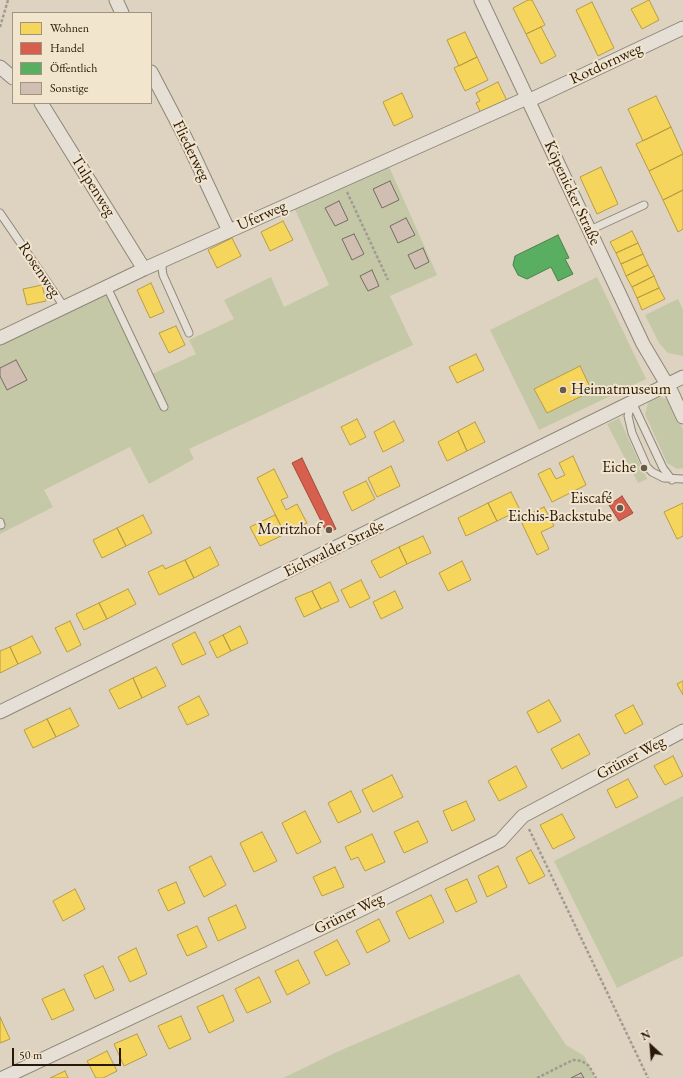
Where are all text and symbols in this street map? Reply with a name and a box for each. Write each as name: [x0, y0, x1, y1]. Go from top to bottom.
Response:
legend: [12, 12, 152, 104]
text: Wohnen: [50, 20, 89, 36]
street label: Rotdornweg: [567, 39, 645, 89]
text: Handel: [50, 40, 84, 56]
text: Öffentlich: [50, 60, 97, 76]
text: Sonstige: [50, 80, 88, 96]
street label: Fliederweg: [168, 117, 214, 185]
street label: Köpenicker Straße: [539, 138, 605, 248]
street label: Tulpenweg: [66, 152, 120, 220]
street label: Uferweg: [234, 197, 290, 235]
street label: Rosenweg: [14, 239, 64, 301]
place label: Heimatmuseum: [571, 380, 671, 400]
marker: Heimatmuseum: [558, 385, 568, 395]
place label: Eiche: [602, 458, 636, 478]
marker: Eiche: [639, 463, 649, 473]
place label: Eiscafé Eichis-Backstube: [508, 489, 612, 527]
marker: Eiscafé Eichis-Backstube: [615, 503, 625, 513]
street label: Eichwalder Straße: [281, 516, 387, 582]
place label: Moritzhof: [257, 520, 321, 540]
marker: Moritzhof: [324, 525, 334, 535]
street label: Grüner Weg: [593, 732, 669, 784]
street label: Grüner Weg: [311, 889, 387, 939]
north arrow: [631, 1026, 671, 1066]
text: N: [639, 1027, 653, 1043]
scale bar: [14, 1040, 123, 1066]
text: 50 m: [19, 1047, 42, 1063]

